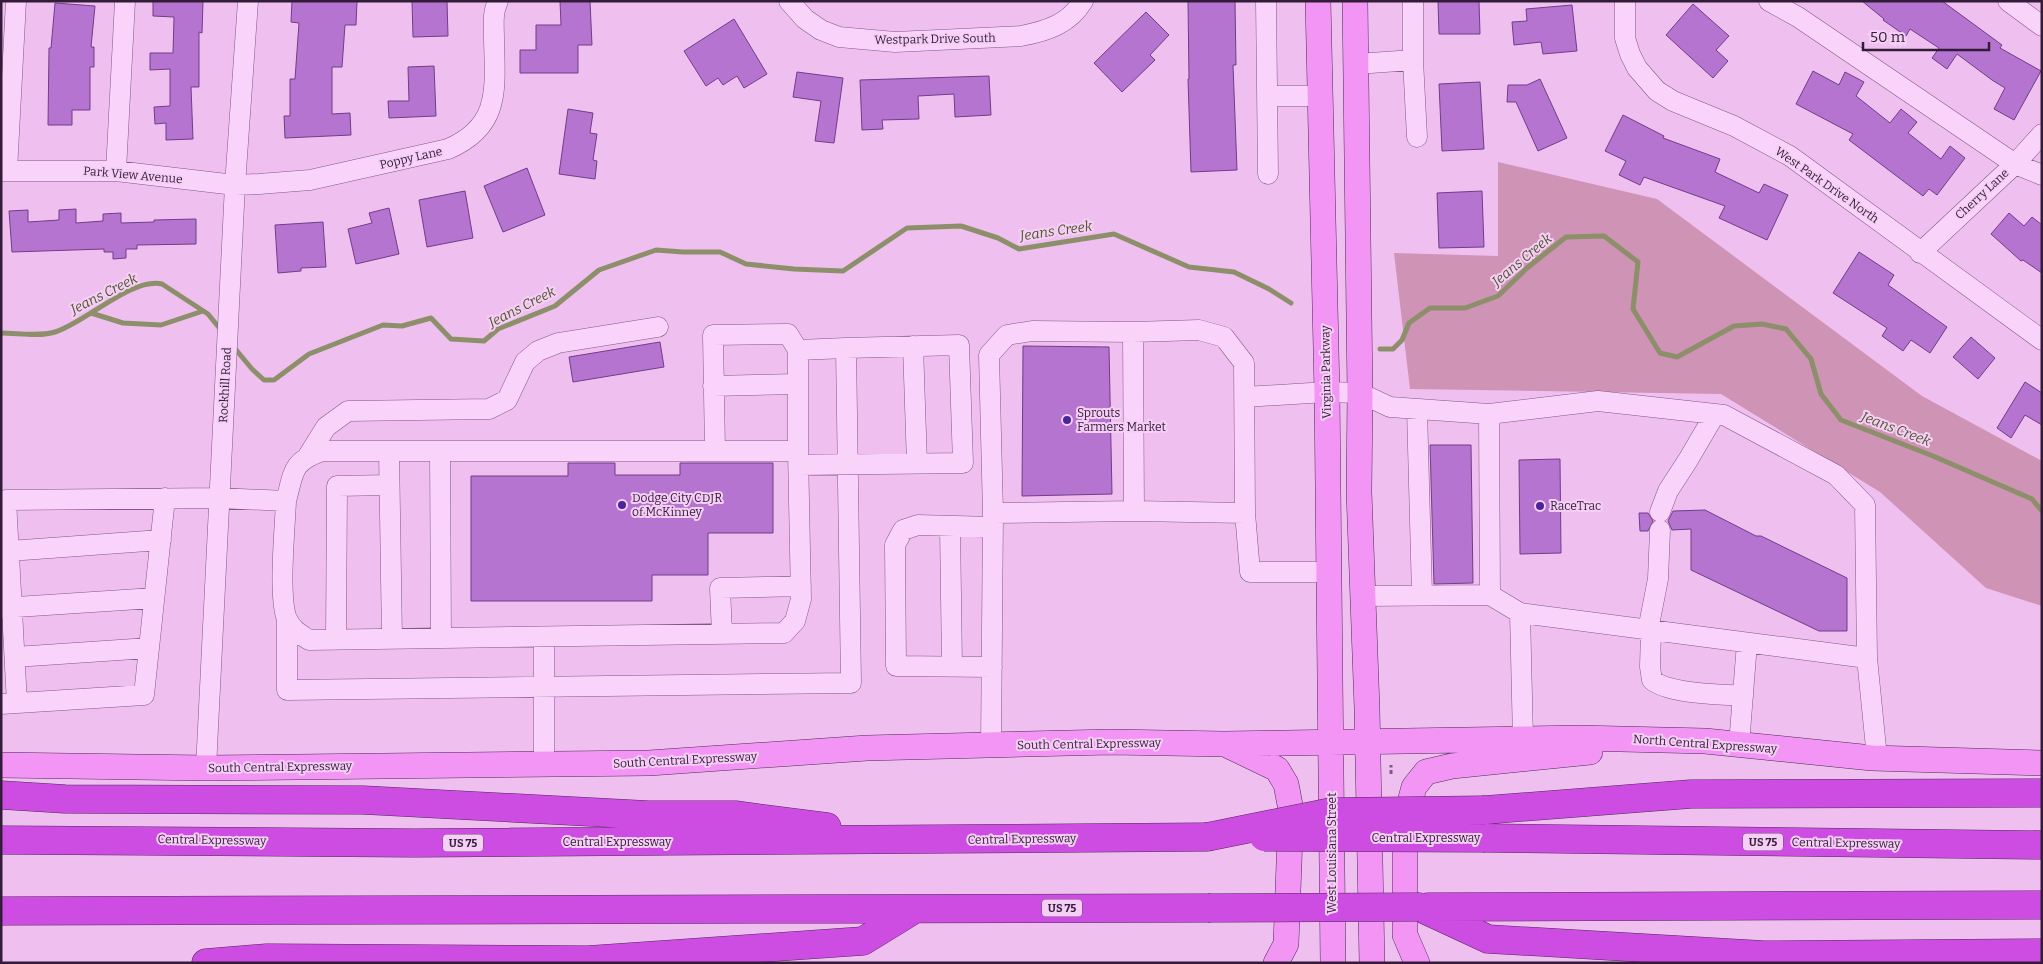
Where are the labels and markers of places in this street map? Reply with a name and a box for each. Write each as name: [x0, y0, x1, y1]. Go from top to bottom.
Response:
place label: Sprouts Farmers Market: [1077, 406, 1166, 434]
marker: Sprouts Farmers Market: [1061, 414, 1073, 426]
place label: Dodge City CDJR of McKinney: [632, 491, 722, 519]
marker: Dodge City CDJR of McKinney: [616, 499, 628, 511]
place label: RaceTrac: [1550, 499, 1601, 513]
marker: RaceTrac: [1534, 500, 1546, 512]

